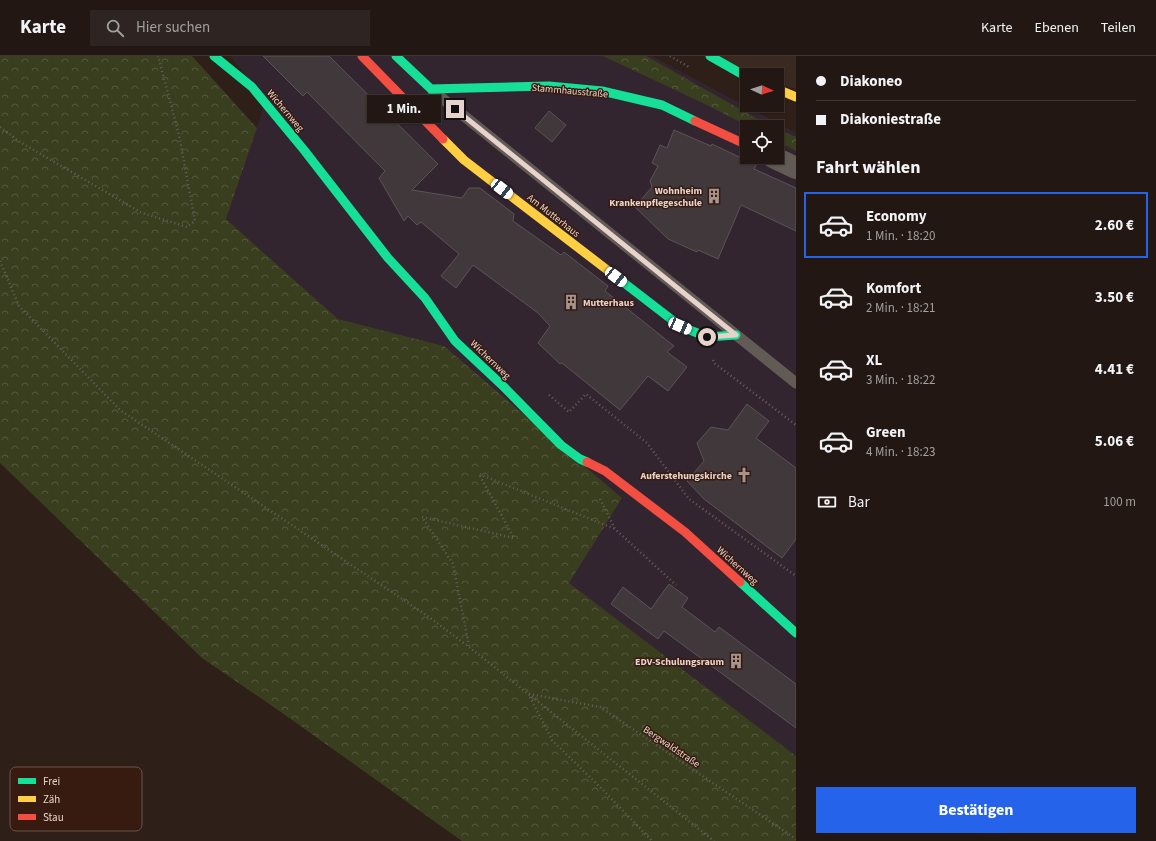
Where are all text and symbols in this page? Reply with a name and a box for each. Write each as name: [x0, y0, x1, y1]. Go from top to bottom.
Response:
search box: [90, 10, 370, 46]
text: Karte: [20, 14, 66, 41]
icon: search: [104, 17, 126, 39]
text: Hier suchen: [136, 17, 210, 38]
text: Karte: [981, 18, 1013, 38]
text: Ebenen: [1035, 18, 1079, 38]
text: Teilen: [1101, 18, 1136, 38]
north arrow: [740, 68, 784, 112]
map controls: [740, 68, 784, 164]
text: Diakoneo: [840, 71, 902, 92]
street label: Stammhausstraße: [531, 81, 609, 101]
street label: Wichernweg: [263, 87, 307, 135]
callout: 1 Min.: [367, 95, 441, 123]
text: 1 Min.: [387, 100, 421, 118]
route end: [446, 100, 464, 118]
text: Diakoniestraße: [840, 109, 941, 130]
button: locate: [740, 120, 784, 164]
text: Fahrt wählen: [816, 155, 921, 180]
car: [489, 177, 515, 201]
place label: Wohnheim Krankenpflegeschule: [609, 184, 702, 210]
building icon: Wohnheim Krankenpflegeschule: [705, 187, 723, 205]
street label: Am Mutterhaus: [524, 191, 583, 241]
text: Economy: [866, 206, 927, 227]
icon: car: [818, 207, 854, 243]
text: 2.60 €: [1095, 215, 1134, 236]
text: 1 Min. · 18:20: [866, 227, 936, 245]
car: [603, 265, 629, 289]
text: Komfort: [866, 278, 921, 299]
icon: car: [818, 279, 854, 315]
text: 3.50 €: [1095, 287, 1134, 308]
building icon: Mutterhaus: [562, 293, 580, 311]
place label: Mutterhaus: [583, 296, 634, 310]
text: 2 Min. · 18:21: [866, 299, 936, 317]
car: [667, 316, 693, 336]
route start: [698, 328, 716, 346]
street label: Wichernweg: [467, 337, 514, 383]
text: XL: [866, 350, 882, 371]
icon: car: [818, 351, 854, 387]
text: 4.41 €: [1095, 359, 1134, 380]
text: 3 Min. · 18:22: [866, 371, 936, 389]
text: Green: [866, 422, 906, 443]
icon: car: [818, 423, 854, 459]
text: 5.06 €: [1095, 431, 1134, 452]
text: 4 Min. · 18:23: [866, 443, 936, 461]
church icon: Auferstehungskirche: [735, 466, 753, 484]
place label: Auferstehungskirche: [640, 469, 732, 483]
icon: cash: [816, 491, 838, 513]
text: Bar: [848, 492, 870, 513]
text: 100 m: [1103, 493, 1136, 511]
street label: Wichernweg: [714, 543, 761, 588]
building icon: EDV-Schulungsraum: [727, 652, 745, 670]
place label: EDV-Schulungsraum: [635, 655, 724, 669]
street label: Bergwaldstraße: [640, 723, 703, 771]
legend: [10, 767, 142, 831]
text: Frei: [43, 774, 60, 789]
button: Bestätigen: [816, 787, 1136, 833]
text: Zäh: [43, 792, 60, 807]
text: Stau: [43, 810, 64, 825]

